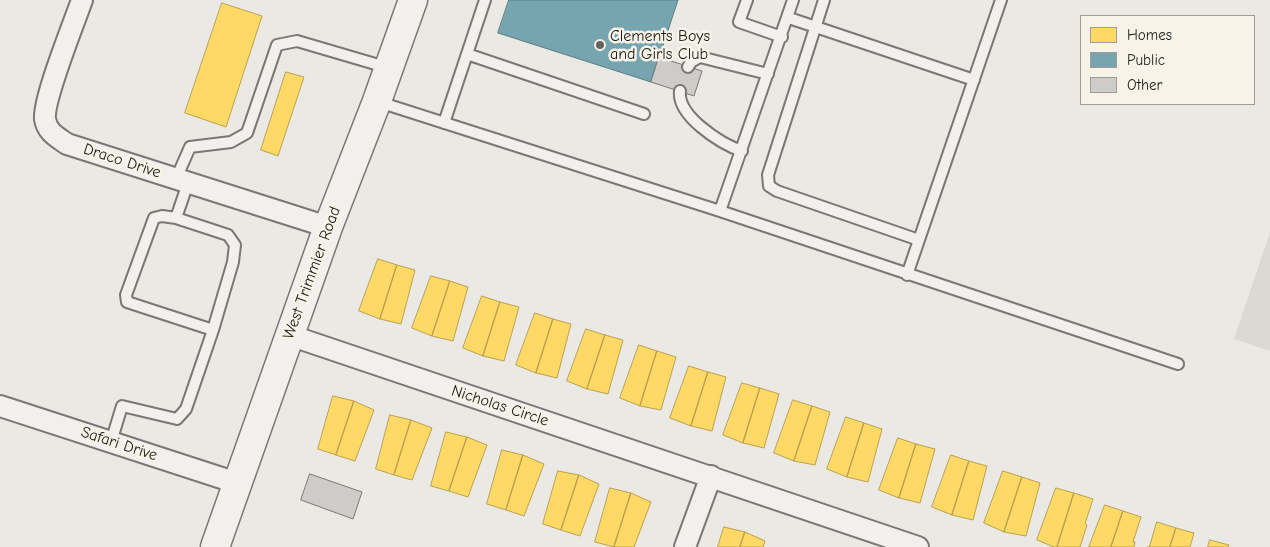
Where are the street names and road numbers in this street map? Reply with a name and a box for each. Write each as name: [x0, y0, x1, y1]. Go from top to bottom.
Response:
street label: Draco Drive: [81, 139, 163, 183]
street label: West Trimmier Road: [279, 204, 345, 342]
street label: Nicholas Circle: [449, 381, 551, 431]
street label: Safari Drive: [78, 423, 160, 465]

